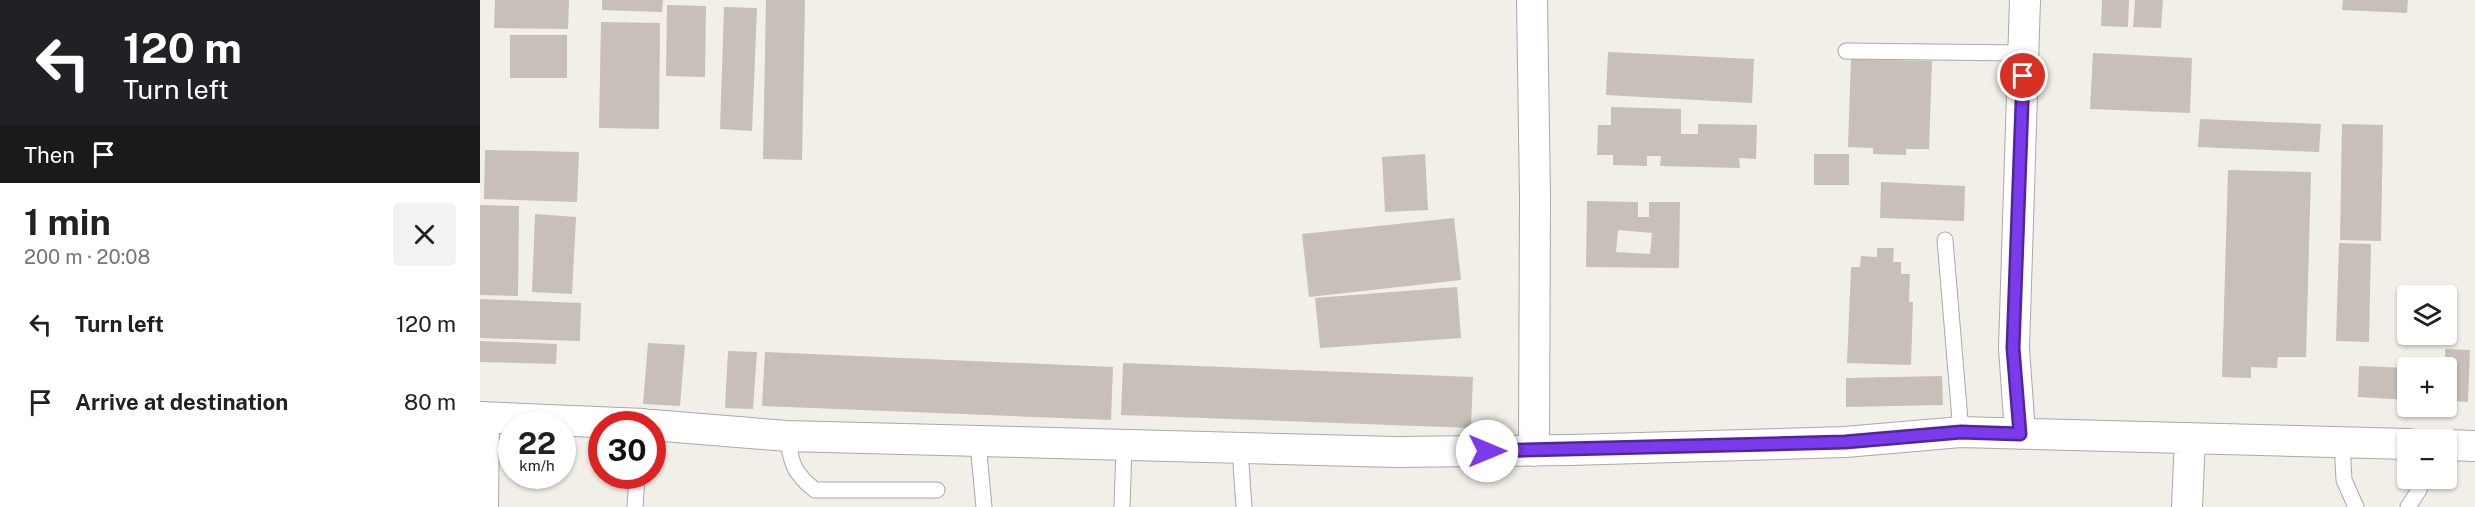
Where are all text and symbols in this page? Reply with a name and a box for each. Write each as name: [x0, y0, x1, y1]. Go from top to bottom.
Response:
text: 120 m: [123, 23, 242, 72]
icon: left: [24, 24, 102, 102]
pin: [1997, 50, 2048, 101]
icon: arrive: [2006, 59, 2039, 92]
text: Turn left: [123, 73, 229, 105]
icon: arrive: [87, 138, 120, 171]
text: Then: [24, 142, 75, 168]
text: 1 min: [24, 201, 111, 243]
button: close: [393, 203, 456, 266]
text: 200 m · 20:08: [24, 245, 150, 269]
map controls: [2397, 285, 2457, 489]
button: layers: [2397, 285, 2457, 345]
icon: left: [24, 308, 57, 341]
text: Turn left: [75, 311, 164, 337]
text: 120 m: [396, 311, 456, 337]
button: +: [2397, 357, 2457, 417]
icon: arrive: [24, 386, 57, 419]
text: Arrive at destination: [75, 389, 288, 415]
text: 80 m: [404, 389, 456, 415]
speed limit sign: 30: [588, 411, 666, 489]
position arrow: [1455, 419, 1519, 483]
text: 22: [518, 425, 556, 461]
button: −: [2397, 429, 2457, 489]
text: km/h: [519, 457, 555, 474]

